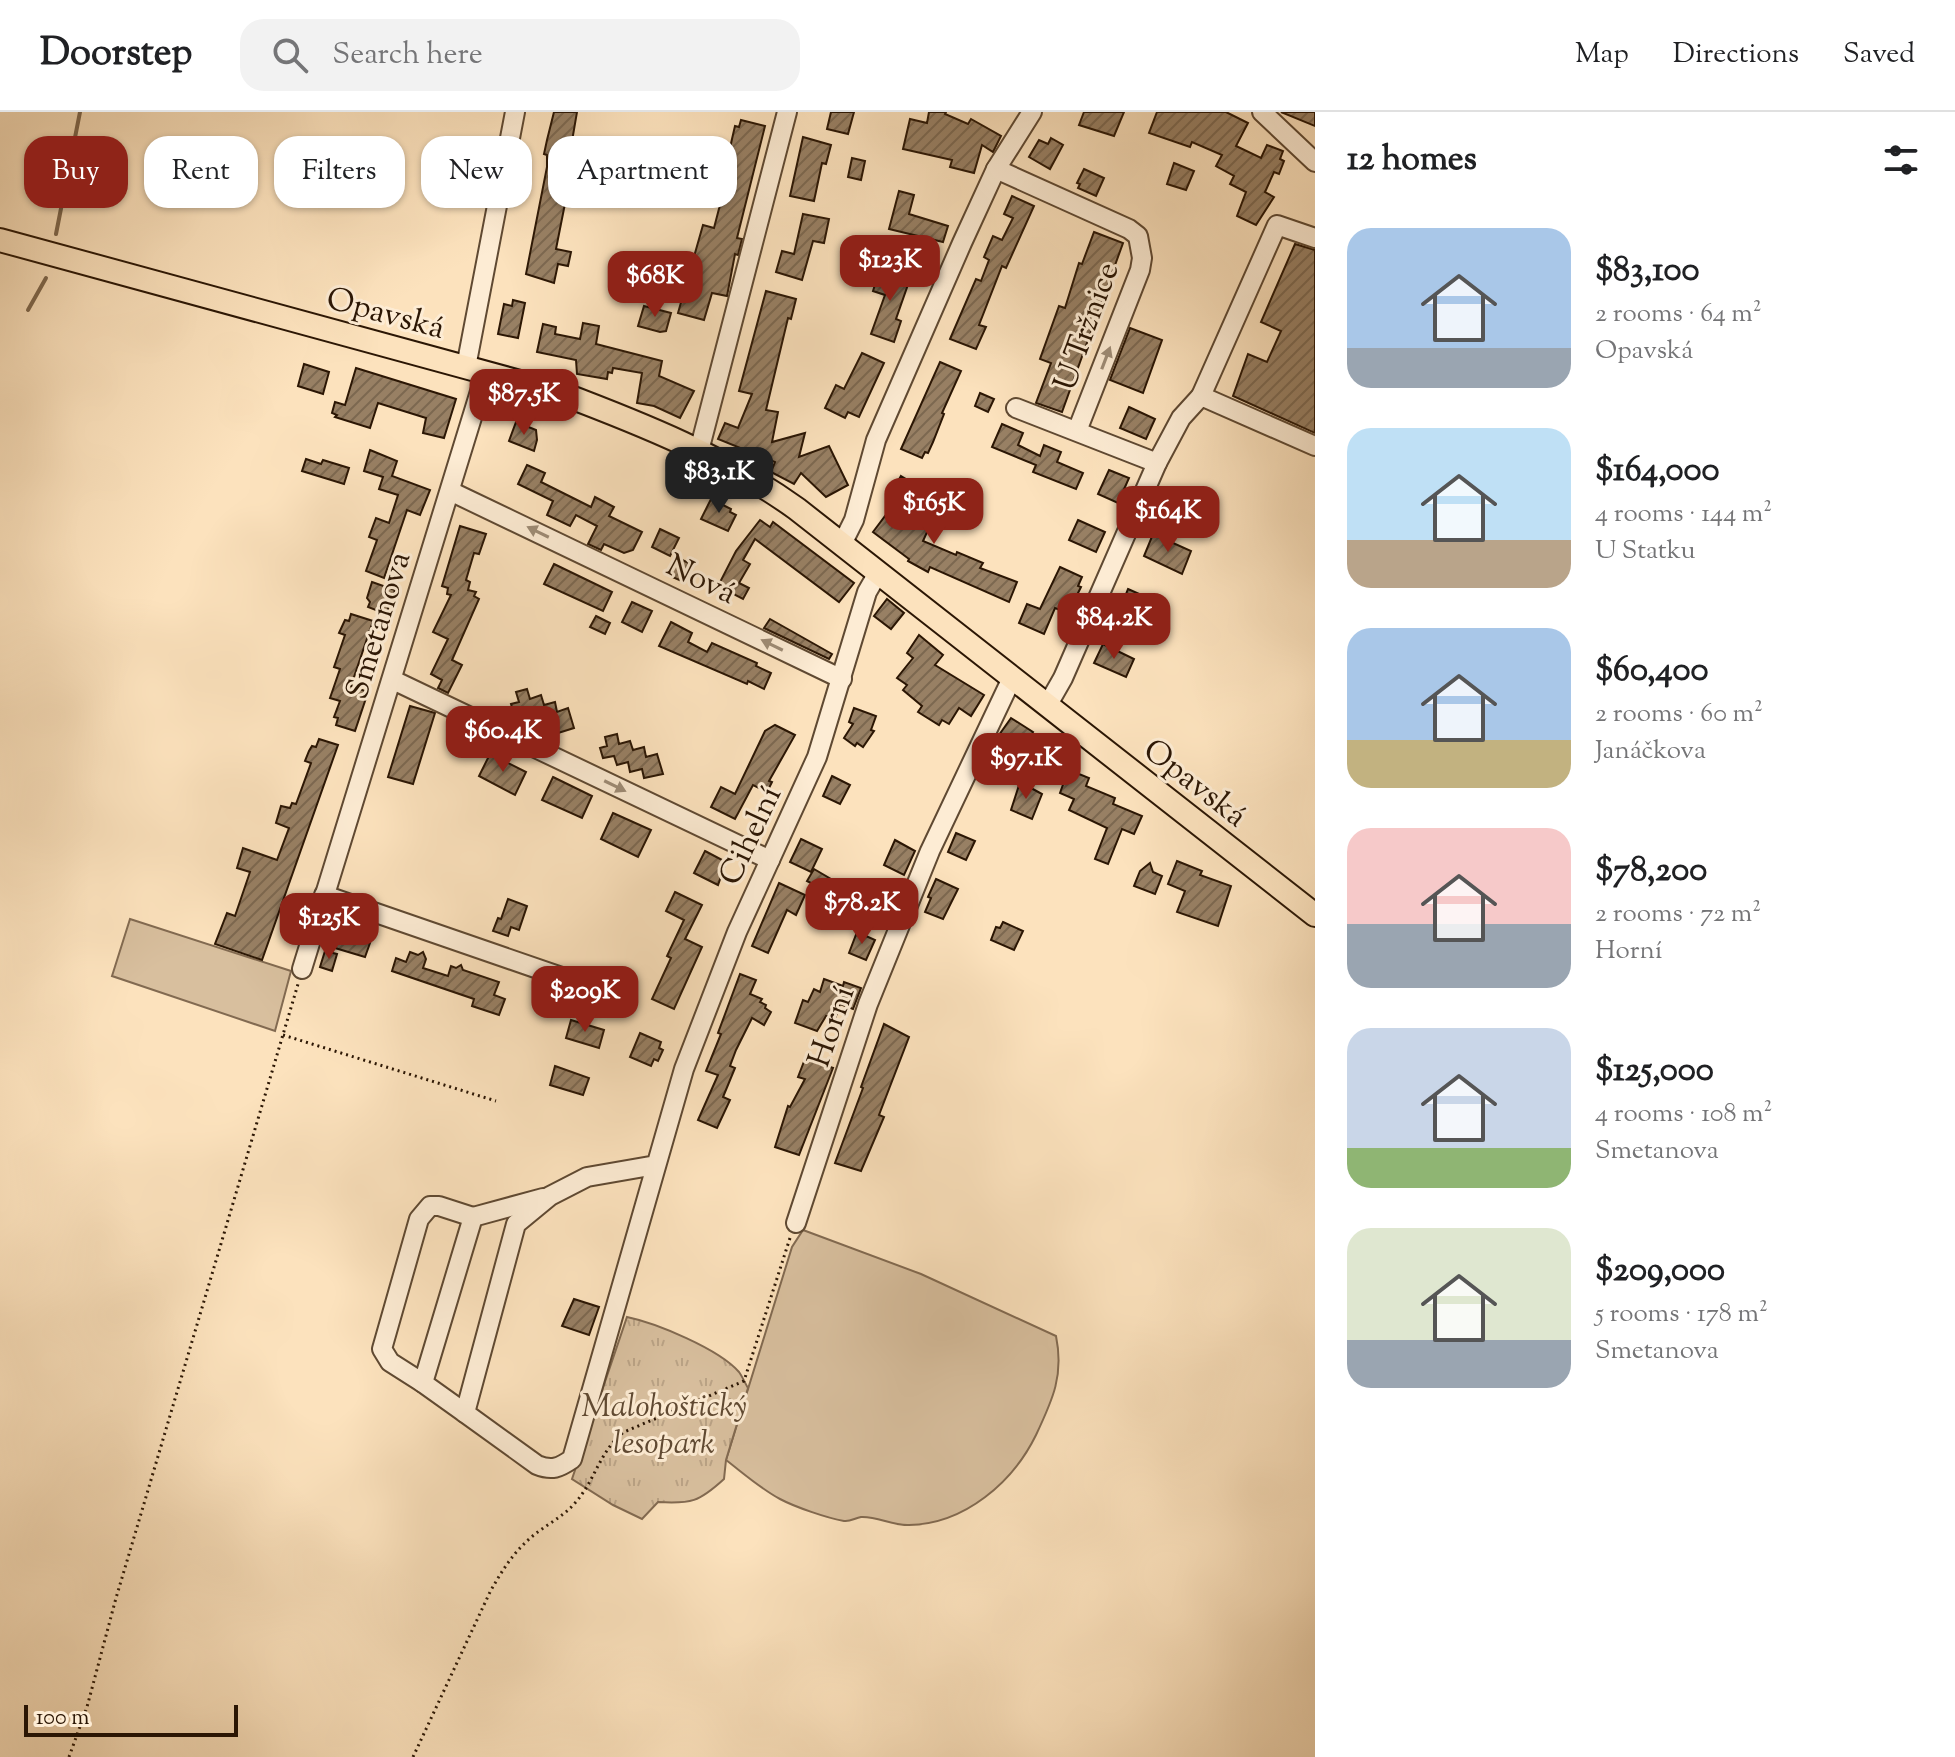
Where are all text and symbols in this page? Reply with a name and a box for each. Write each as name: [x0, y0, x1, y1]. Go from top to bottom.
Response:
search box: [240, 19, 800, 91]
text: Doorstep: [40, 28, 192, 82]
icon: search: [268, 33, 312, 77]
text: Search here: [332, 34, 483, 77]
text: Map: [1575, 35, 1629, 75]
text: Directions: [1673, 35, 1799, 75]
text: Saved: [1843, 35, 1915, 75]
chip: Buy: [24, 136, 128, 208]
chip: Rent: [144, 136, 258, 208]
chip: Filters: [274, 136, 405, 208]
chip: New: [421, 136, 532, 208]
chip: Apartment: [548, 136, 737, 208]
text: 12 homes: [1347, 136, 1477, 185]
icon: filters: [1879, 138, 1923, 182]
pin: $123K: [834, 235, 946, 303]
text: $123K: [858, 242, 922, 279]
text: $83,100: [1595, 247, 1700, 296]
pin: $68K: [608, 251, 702, 319]
street label: U Tržnice: [1043, 256, 1132, 398]
text: $68K: [626, 258, 684, 295]
icon: home: [1411, 260, 1507, 356]
street label: Opavská: [321, 277, 450, 353]
text: 2 rooms · 64 m²: [1595, 296, 1762, 333]
text: Opavská: [1595, 333, 1693, 370]
one-way arrow: [1099, 346, 1112, 370]
pin: $87.5K: [459, 369, 589, 437]
text: $87.5K: [488, 376, 560, 413]
pin: $83.1K: [654, 447, 784, 515]
text: $164,000: [1595, 447, 1720, 496]
text: $83.1K: [683, 454, 755, 491]
icon: home: [1411, 460, 1507, 556]
pin: $165K: [878, 478, 990, 546]
text: $165K: [902, 485, 966, 522]
pin: $164K: [1112, 486, 1224, 554]
text: $164K: [1134, 493, 1202, 530]
text: 4 rooms · 144 m²: [1595, 496, 1772, 533]
one-way arrow: [526, 525, 549, 539]
text: U Statku: [1595, 533, 1695, 570]
street label: Nová: [658, 544, 744, 618]
street label: Smetanova: [336, 546, 424, 705]
pin: $84.2K: [1049, 593, 1179, 661]
text: $84.2K: [1075, 600, 1153, 637]
one-way arrow: [760, 638, 784, 652]
text: $60,400: [1595, 647, 1708, 696]
icon: home: [1411, 660, 1507, 756]
text: 2 rooms · 60 m²: [1595, 696, 1763, 733]
pin: $60.4K: [438, 706, 568, 774]
text: $60.4K: [464, 713, 542, 750]
street label: Opavská: [1132, 729, 1256, 840]
pin: $97.1K: [961, 733, 1091, 801]
text: Janáčkova: [1595, 733, 1706, 770]
text: $97.1K: [990, 740, 1062, 777]
one-way arrow: [603, 779, 626, 793]
street label: Cihelní: [709, 779, 795, 893]
text: $78,200: [1595, 847, 1707, 896]
icon: home: [1411, 860, 1507, 956]
pin: $78.2K: [797, 878, 927, 946]
text: $78.2K: [823, 885, 901, 922]
pin: $125K: [273, 893, 385, 961]
text: 2 rooms · 72 m²: [1595, 896, 1761, 933]
text: $125K: [298, 900, 360, 937]
text: Horní: [1595, 933, 1662, 970]
pin: $209K: [529, 966, 641, 1034]
text: $209K: [549, 973, 621, 1010]
street label: Horní: [798, 980, 868, 1074]
text: $125,000: [1595, 1047, 1714, 1096]
icon: home: [1411, 1060, 1507, 1156]
text: 4 rooms · 108 m²: [1595, 1096, 1772, 1133]
text: Smetanova: [1595, 1133, 1719, 1170]
text: $209,000: [1595, 1247, 1725, 1296]
icon: home: [1411, 1260, 1507, 1356]
text: 5 rooms · 178 m²: [1595, 1296, 1768, 1333]
text: Smetanova: [1595, 1333, 1719, 1370]
park label: Malohoštický lesopark: [581, 1385, 747, 1468]
scale bar: [24, 1701, 238, 1737]
text: 100 m: [36, 1703, 89, 1735]

